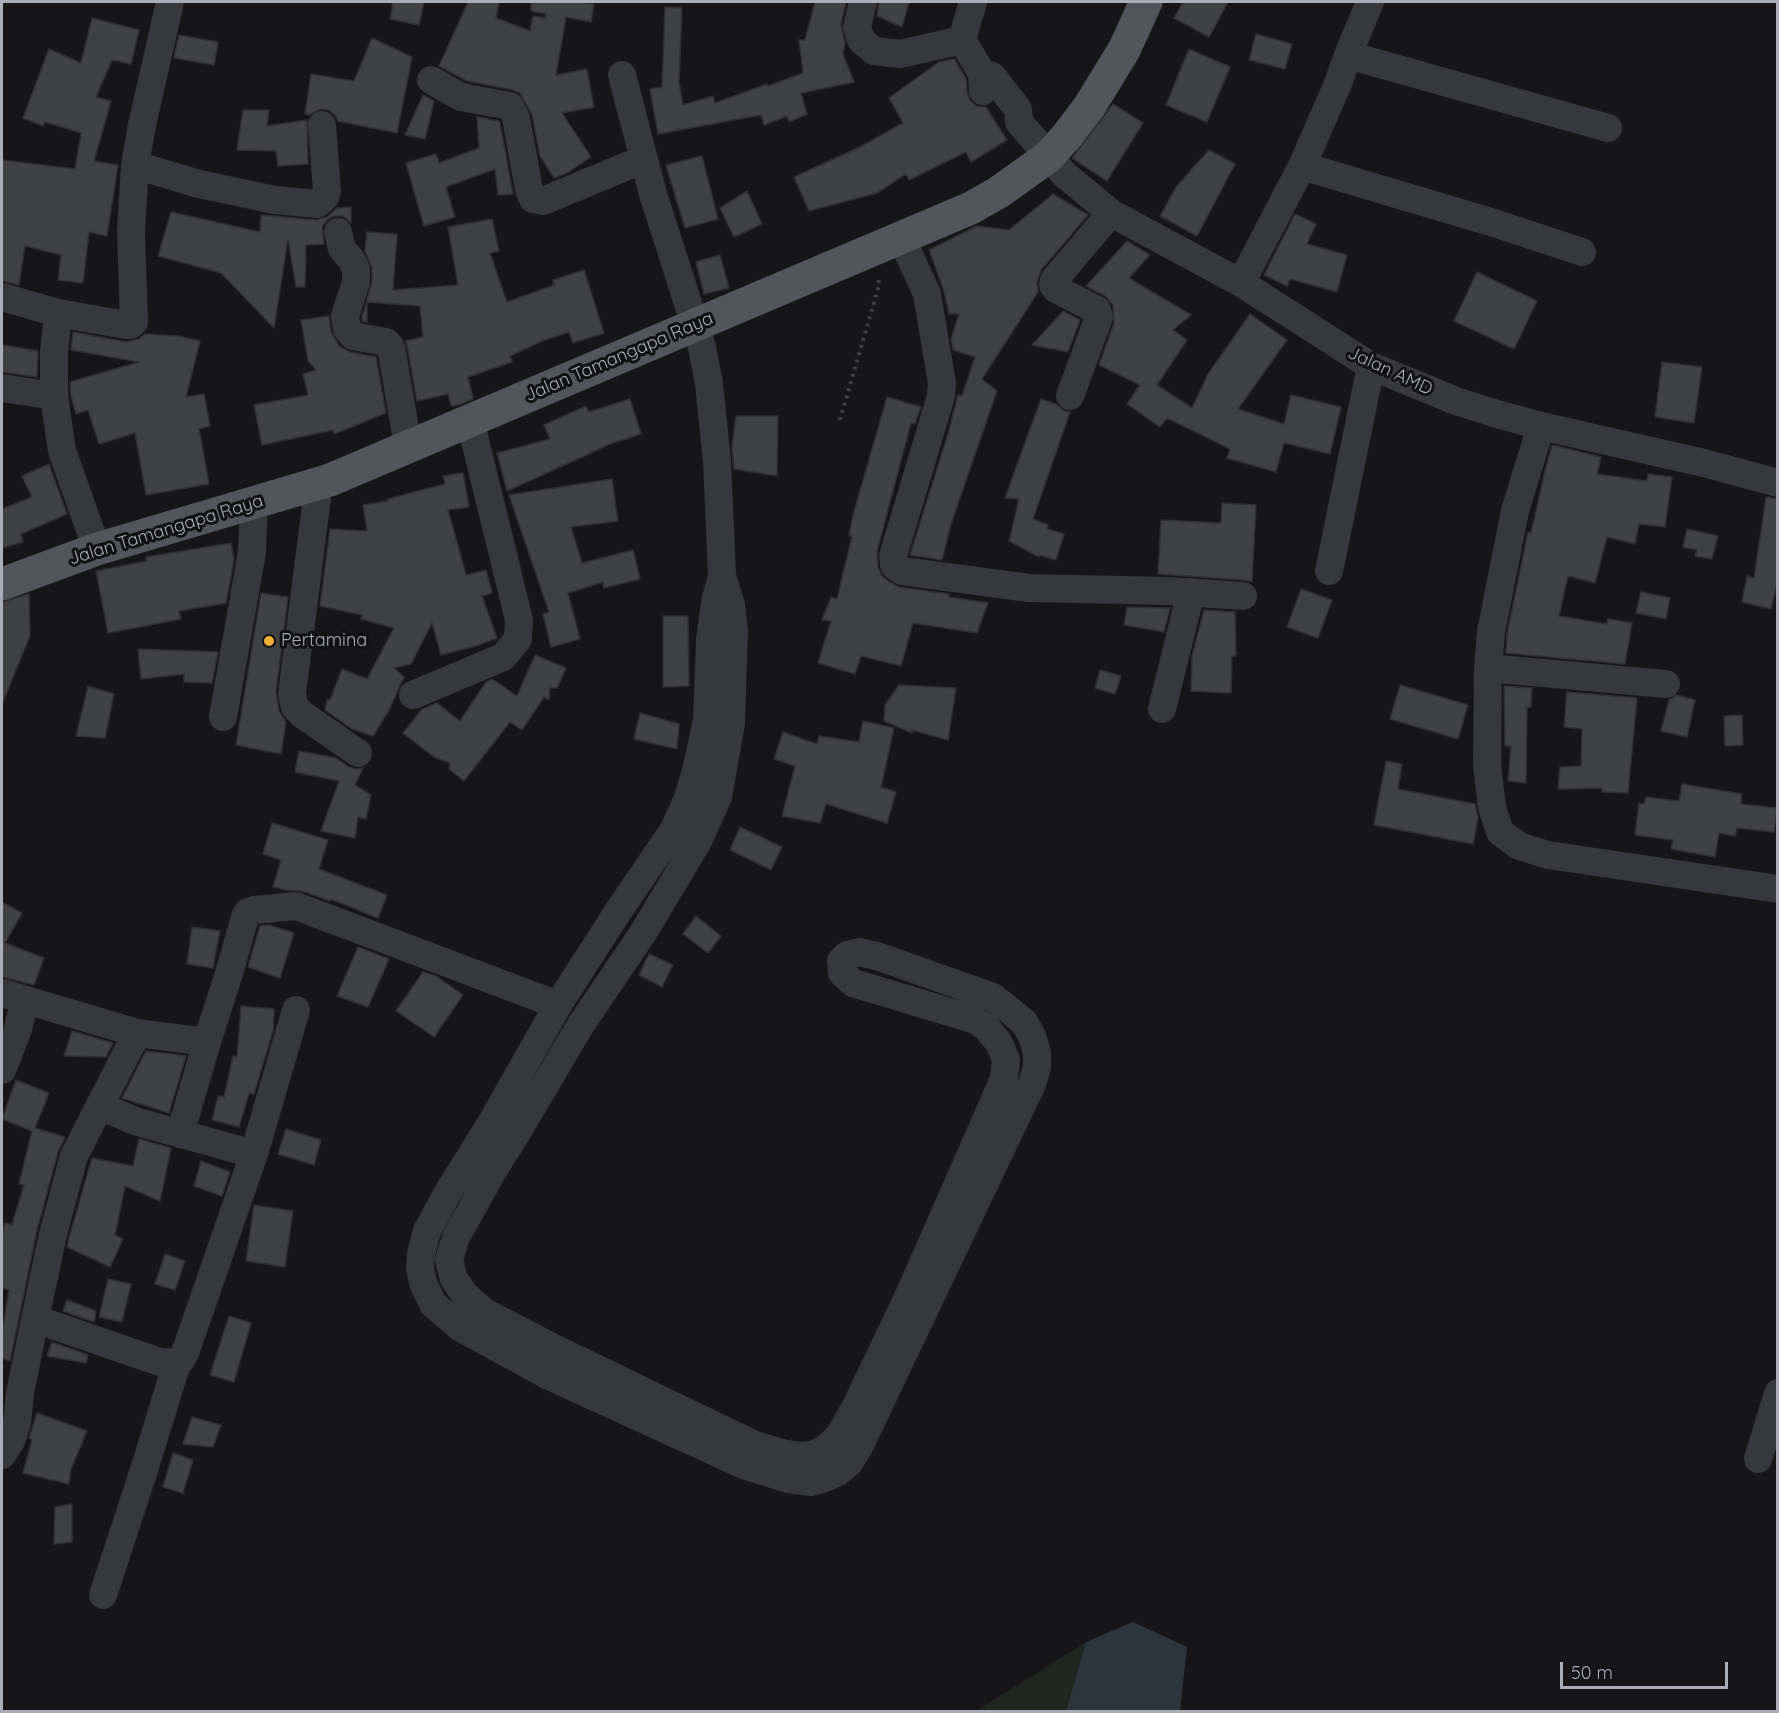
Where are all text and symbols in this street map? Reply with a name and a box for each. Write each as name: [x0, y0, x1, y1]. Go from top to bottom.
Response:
street label: Jalan Tamangapa Raya: [522, 308, 716, 406]
street label: Jalan AMD: [1344, 342, 1436, 400]
street label: Jalan Tamangapa Raya: [66, 490, 266, 570]
place label: Pertamina: [281, 630, 367, 652]
marker: Pertamina: [262, 634, 276, 648]
scale bar: [1563, 1650, 1731, 1688]
text: 50 m: [1571, 1661, 1613, 1684]

